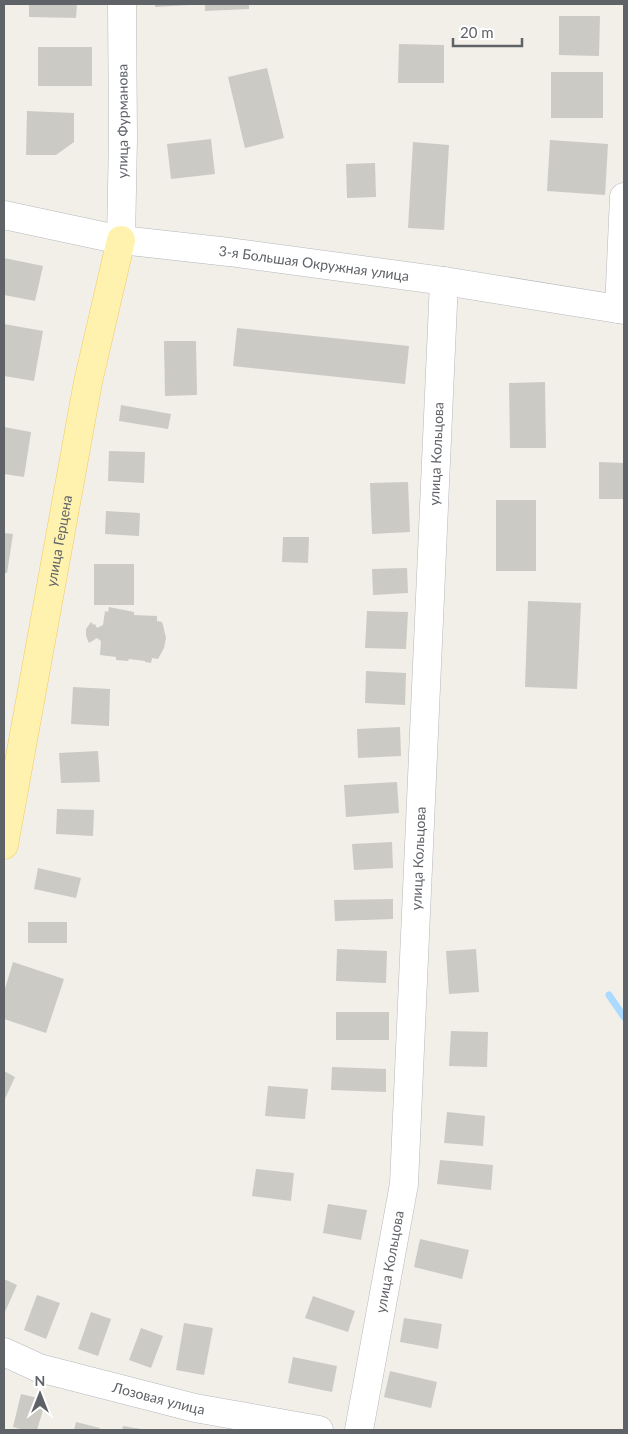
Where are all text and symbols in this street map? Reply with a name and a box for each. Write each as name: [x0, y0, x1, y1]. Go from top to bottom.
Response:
scale bar: [453, 15, 522, 47]
text: 20 m: [460, 23, 494, 41]
street label: улица Фурманова: [113, 64, 131, 178]
street label: 3-я Большая Окружная улица: [218, 242, 410, 284]
street label: улица Кольцова: [425, 402, 447, 506]
street label: улица Герцена: [42, 494, 75, 588]
street label: улица Кольцова: [407, 806, 429, 911]
street label: улица Кольцова: [372, 1209, 407, 1314]
north arrow: [15, 1369, 65, 1419]
text: N: [35, 1372, 45, 1389]
street label: Лозовая улица: [110, 1378, 206, 1418]

